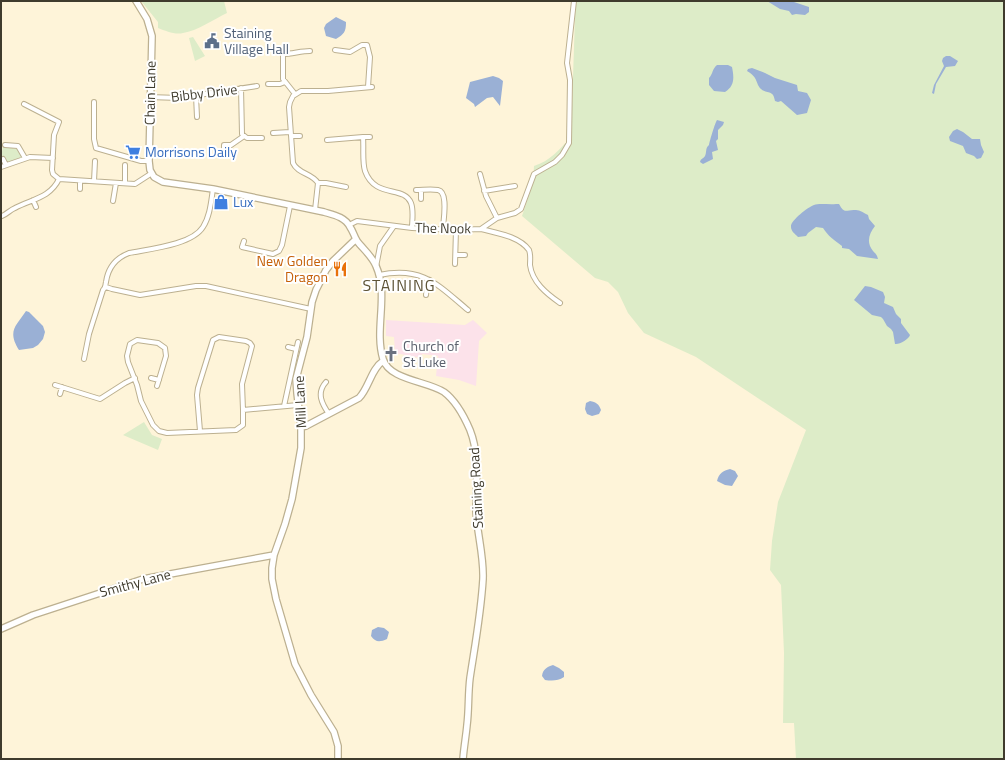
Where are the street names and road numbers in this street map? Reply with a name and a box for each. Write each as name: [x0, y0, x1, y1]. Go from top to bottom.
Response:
street label: Chain Lane: [138, 61, 161, 125]
street label: Bibby Drive: [170, 78, 238, 107]
street label: The Nook: [415, 217, 471, 238]
street label: Mill Lane: [288, 375, 311, 429]
street label: Staining Road: [463, 447, 488, 529]
street label: Smithy Lane: [97, 563, 173, 602]

